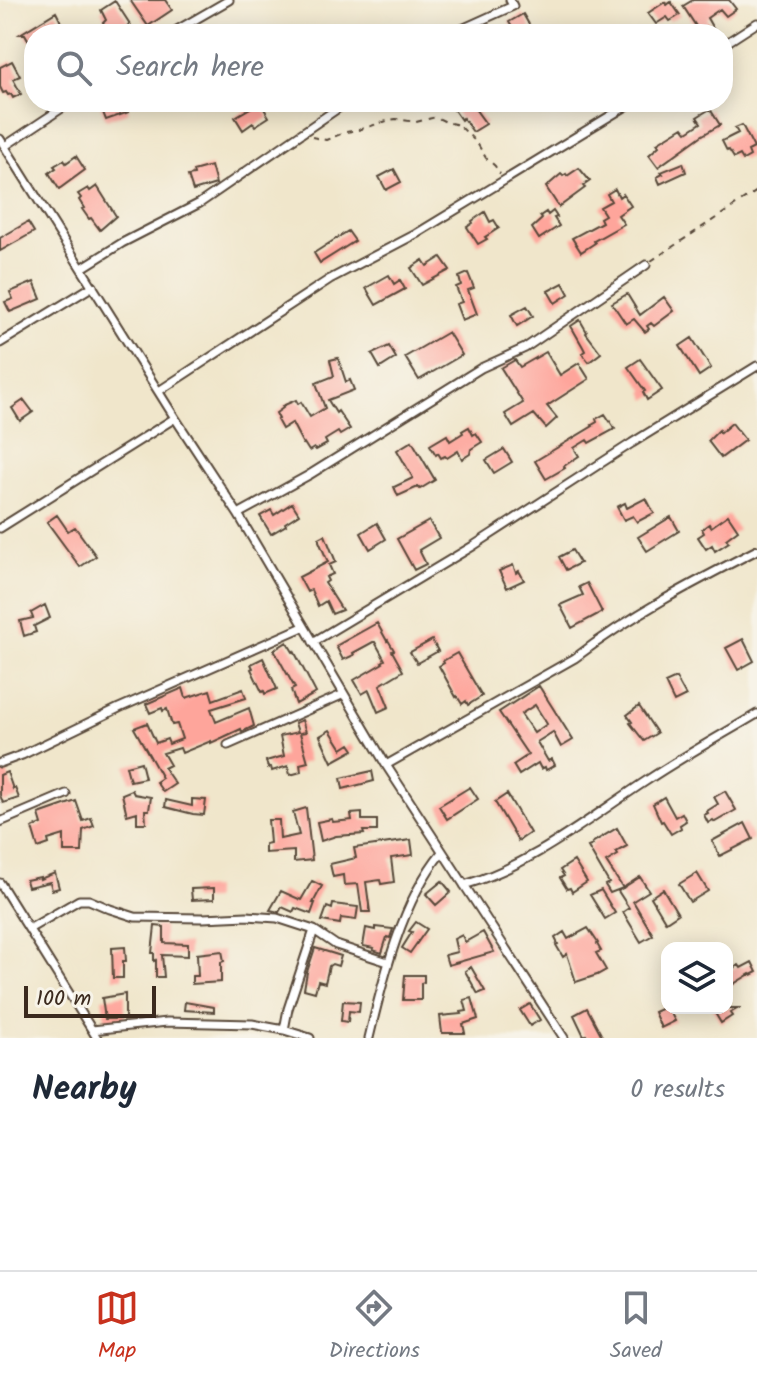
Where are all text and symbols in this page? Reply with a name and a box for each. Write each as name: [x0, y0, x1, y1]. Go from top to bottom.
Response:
search box: [24, 24, 733, 112]
text: Search here: [116, 44, 264, 92]
icon: search: [52, 46, 96, 90]
map controls: [661, 942, 733, 1014]
button: layers: [661, 942, 733, 1014]
scale bar: [24, 982, 156, 1018]
text: 100 m: [36, 982, 91, 1017]
text: Nearby: [32, 1063, 137, 1117]
text: 0 results: [630, 1069, 725, 1111]
tab: Map: [95, 1286, 139, 1369]
tab: Directions: [329, 1286, 420, 1369]
tab: Saved: [610, 1286, 662, 1369]

